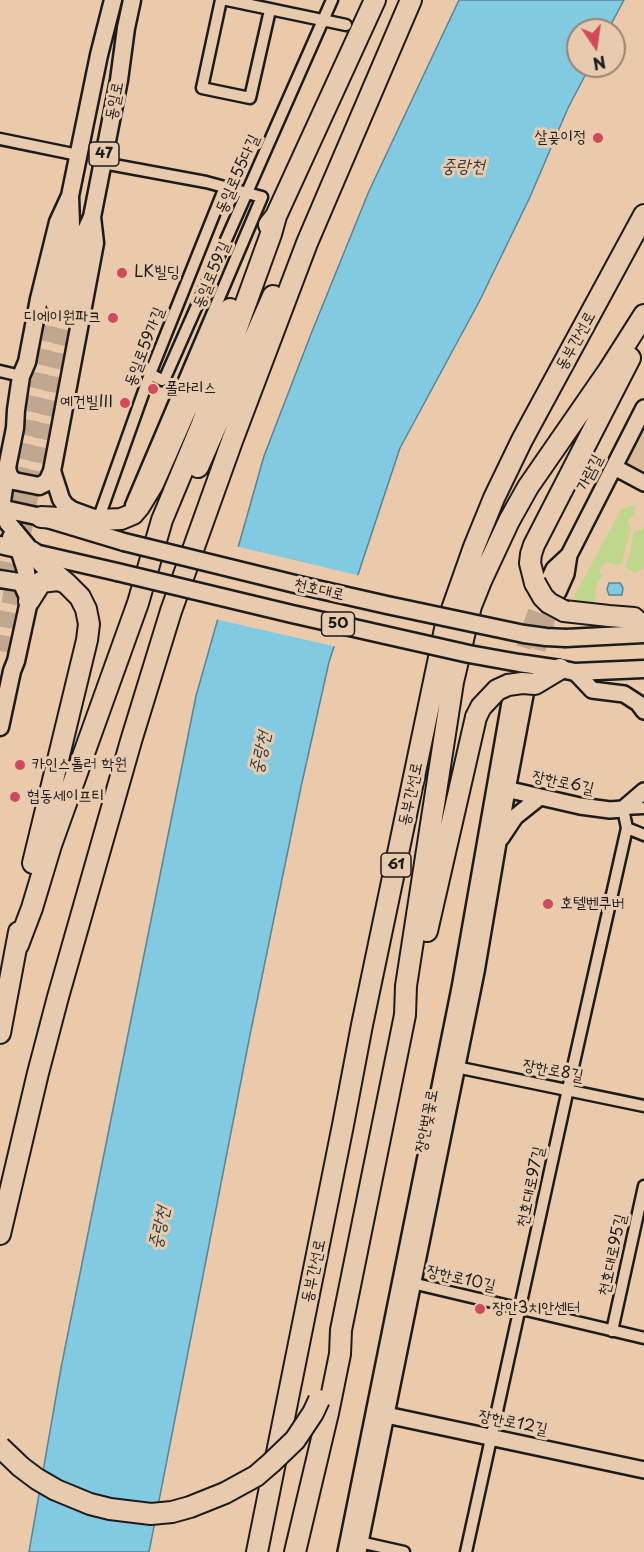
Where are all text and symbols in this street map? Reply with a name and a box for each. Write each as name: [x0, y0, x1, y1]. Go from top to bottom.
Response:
north arrow: [566, 18, 626, 78]
text: N: [591, 50, 608, 77]
street label: 동일로: [102, 80, 128, 122]
place label: 살곶이정: [534, 128, 586, 148]
marker: 살곶이정: [591, 131, 605, 145]
street label: 동일로55다길: [212, 132, 264, 216]
road number: 47: [89, 142, 119, 166]
water label: 중랑천: [441, 156, 485, 178]
street label: 동일로59길: [189, 239, 235, 311]
place label: LK빌딩: [134, 263, 180, 283]
marker: LK빌딩: [115, 266, 129, 280]
street label: 동일로59가길: [121, 305, 169, 389]
place label: 디에이원파크: [24, 308, 101, 328]
street label: 동부간선로: [552, 308, 600, 374]
marker: 디에이원파크: [106, 311, 120, 325]
place label: 폴라리스: [165, 379, 216, 399]
marker: 폴라리스: [146, 382, 160, 396]
place label: 예건빌III: [60, 393, 113, 413]
marker: 예건빌III: [118, 396, 132, 410]
street label: 가람길: [573, 451, 607, 495]
street label: 천호대로: [292, 575, 346, 605]
road number: 50: [322, 612, 354, 636]
water label: 중랑천: [246, 730, 276, 776]
place label: 카인스톨러 학원: [32, 755, 127, 775]
marker: 카인스톨러 학원: [13, 758, 27, 772]
street label: 동부간선로: [395, 761, 427, 827]
street label: 장한로6길: [530, 767, 596, 799]
place label: 협동세이프티: [27, 787, 104, 807]
marker: 협동세이프티: [8, 790, 22, 804]
road number: 61: [381, 853, 411, 877]
place label: 호텔벤쿠버: [560, 894, 624, 914]
marker: 호텔벤쿠버: [541, 897, 555, 911]
street label: 장한로8길: [521, 1056, 585, 1086]
street label: 장안벚꽃로: [411, 1088, 443, 1154]
street label: 천호대로97길: [513, 1145, 549, 1229]
water label: 중랑천: [145, 1205, 175, 1251]
street label: 천호대로95길: [595, 1212, 631, 1298]
street label: 동부간선로: [298, 1238, 330, 1304]
street label: 장한로10길: [425, 1262, 497, 1296]
place label: 장안3치안센터: [492, 1299, 580, 1319]
marker: 장안3치안센터: [473, 1302, 487, 1316]
street label: 장한로12길: [477, 1406, 549, 1440]

